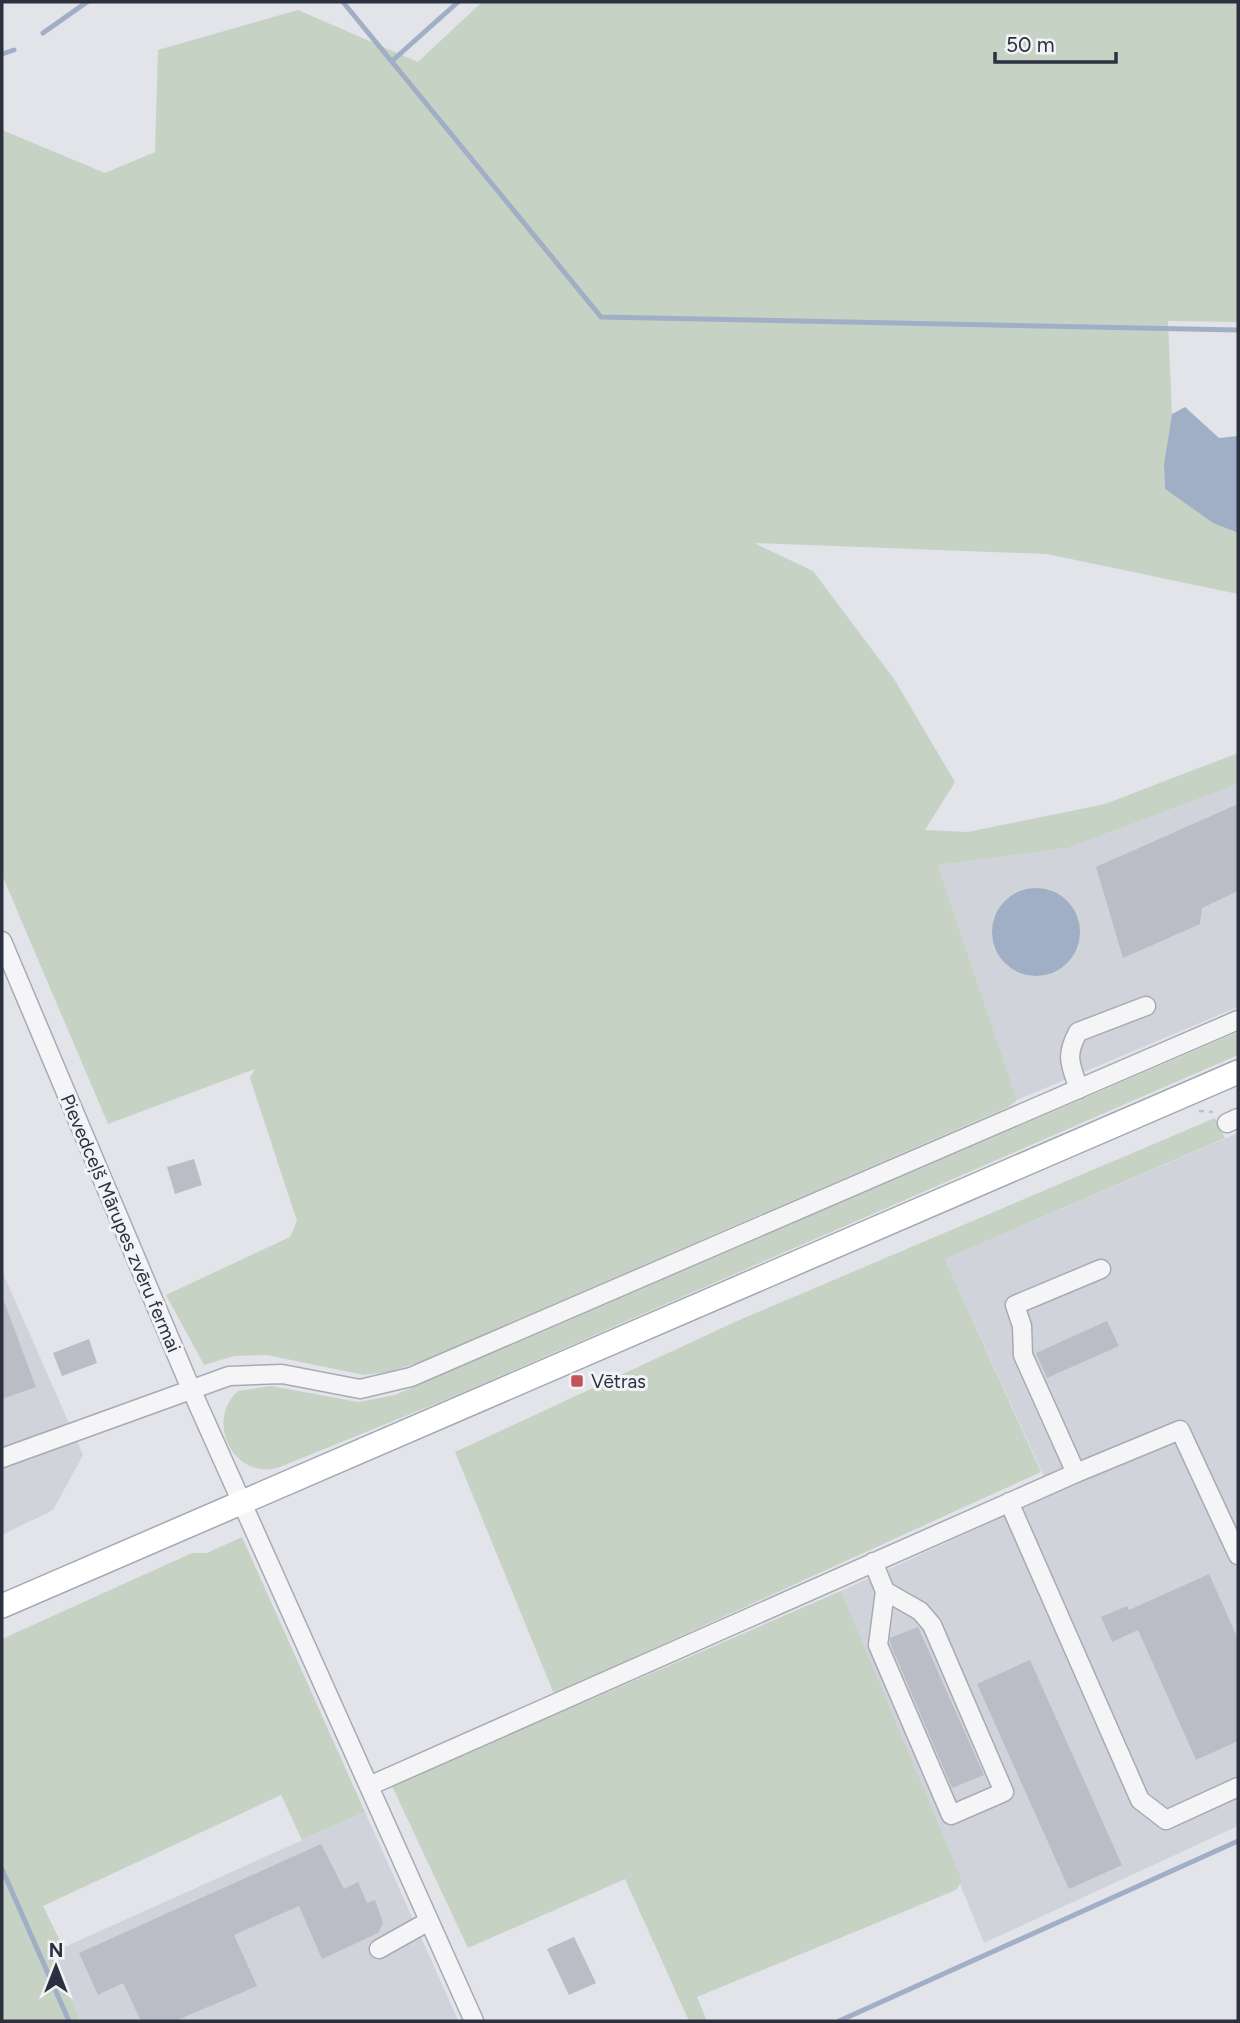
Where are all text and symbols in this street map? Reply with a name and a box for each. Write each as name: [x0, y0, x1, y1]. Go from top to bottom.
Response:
scale bar: [995, 21, 1116, 65]
text: 50 m: [1006, 32, 1055, 57]
street label: Pievedceļš Mārupes zvēru fermai: [56, 1091, 185, 1356]
place label: Vētras: [591, 1370, 646, 1393]
marker: Vētras: [569, 1373, 585, 1389]
north arrow: [21, 1932, 91, 2002]
text: N: [49, 1939, 63, 1962]

